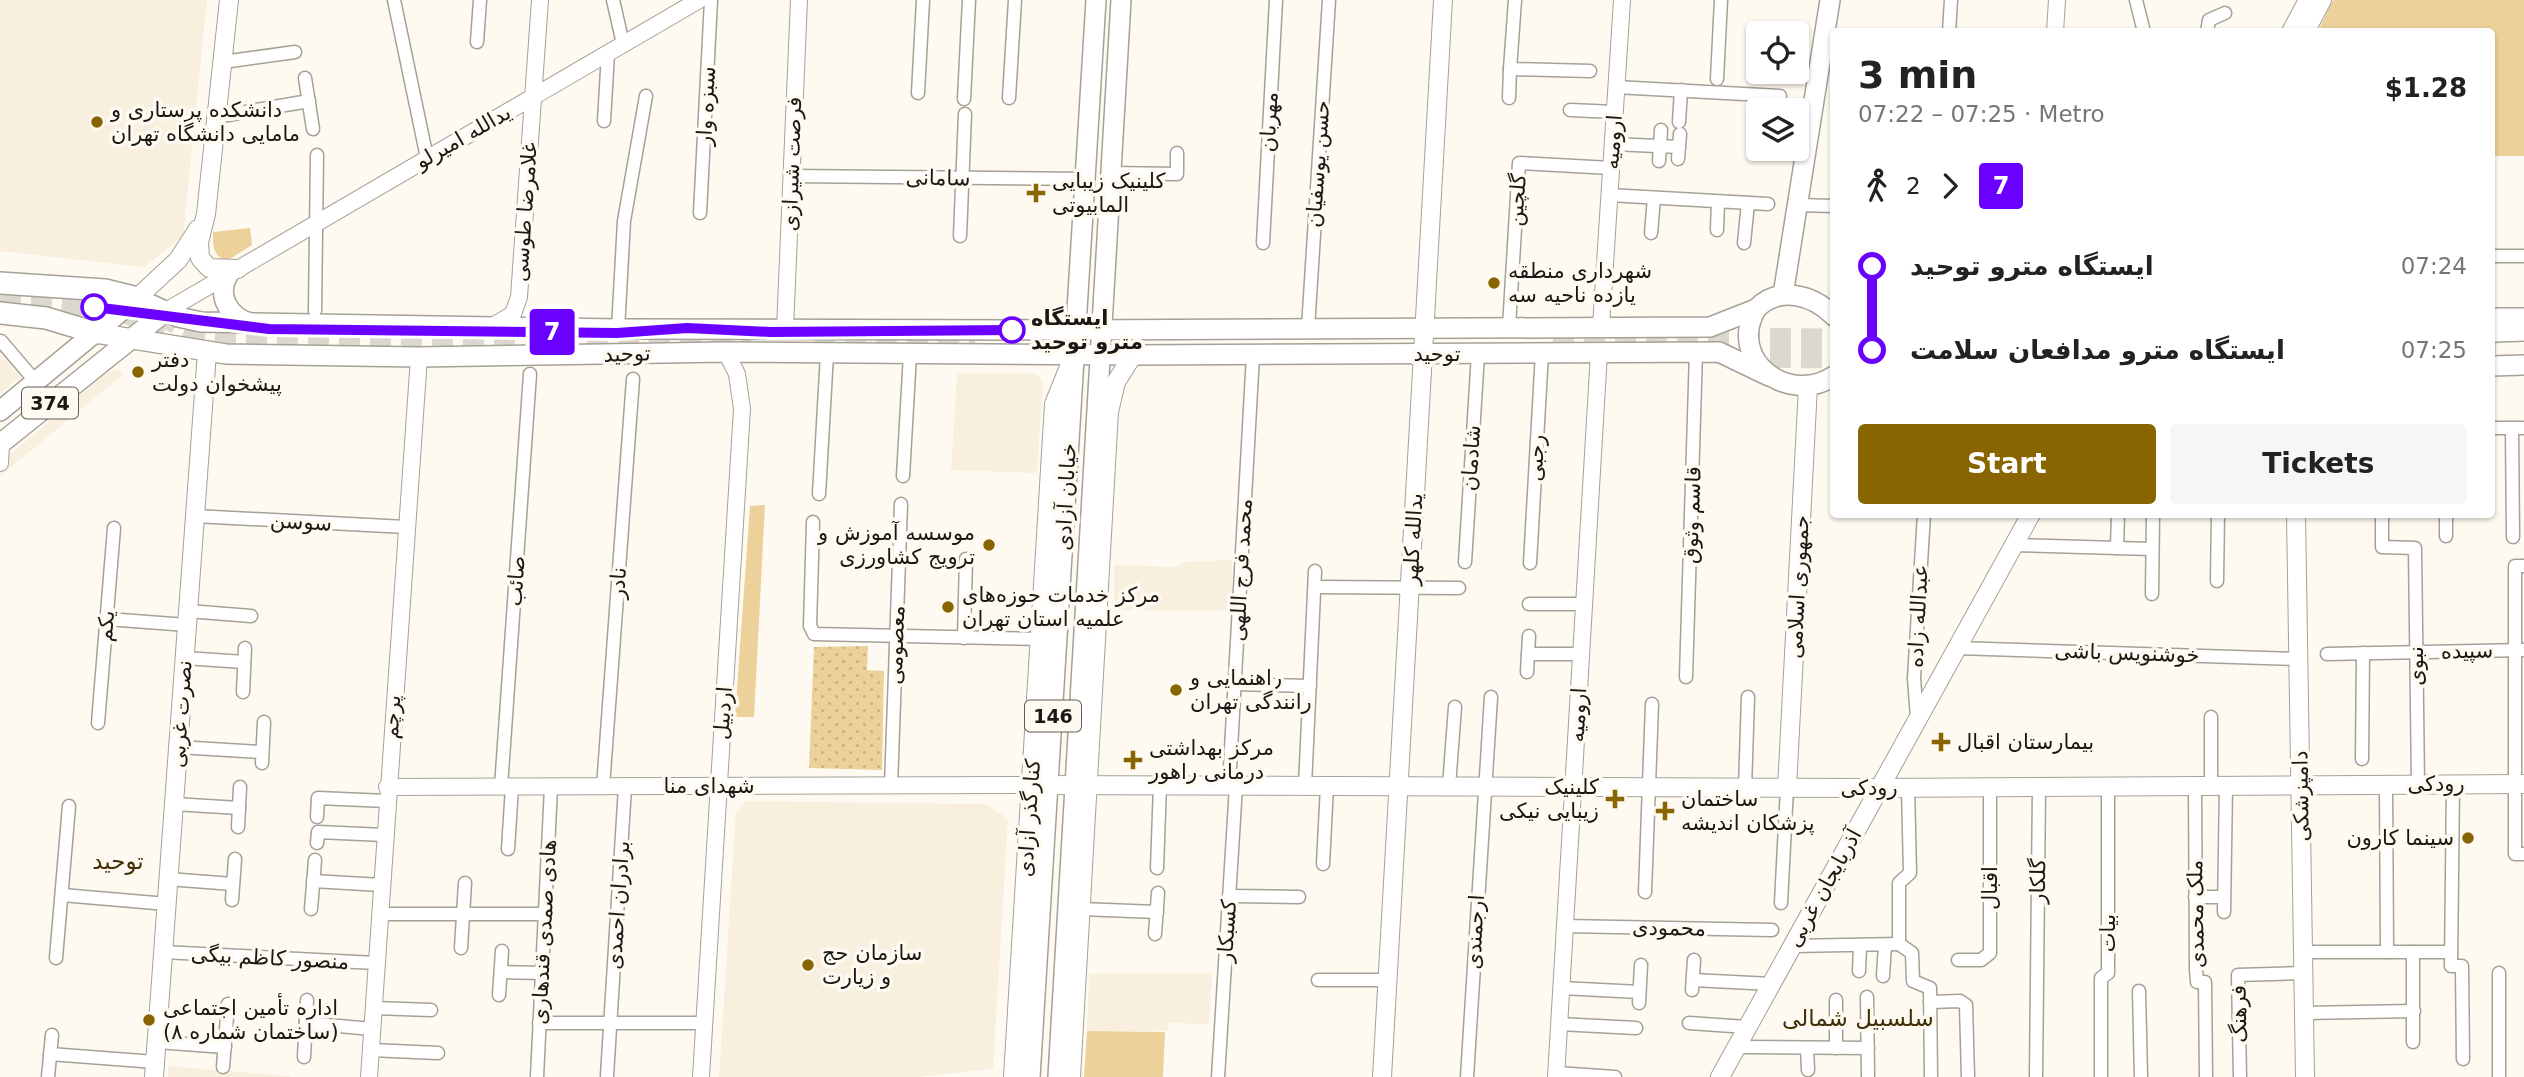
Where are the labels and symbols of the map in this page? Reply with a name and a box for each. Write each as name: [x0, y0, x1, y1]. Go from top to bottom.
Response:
street label: سبزه‌ وار: [692, 66, 720, 147]
street label: مهربان: [1255, 91, 1283, 153]
street label: فرصت شیرازی: [778, 96, 806, 232]
place label: دانشکده پرستاری و مامایی دانشگاه تهران: [110, 98, 300, 146]
street label: یدالله امیرلو: [410, 100, 515, 174]
street label: حسن یوسفیان: [1302, 100, 1334, 228]
marker: دانشکده پرستاری و مامایی دانشگاه تهران: [89, 114, 105, 130]
street label: ارومیه: [1599, 114, 1627, 170]
street label: غلامرضا طوسی: [508, 141, 542, 283]
street label: سامانی: [905, 165, 971, 191]
place label: کلینیک زیبایی المابیوتی: [1052, 169, 1166, 217]
street label: گلچین: [1503, 173, 1531, 227]
marker: کلینیک زیبایی المابیوتی: [1026, 183, 1046, 203]
place label: شهرداری منطقه یازده ناحیه سه: [1508, 259, 1652, 307]
marker: شهرداری منطقه یازده ناحیه سه: [1486, 275, 1502, 291]
unlabelled marker: [81, 294, 107, 320]
place label: ایستگاه مترو توحید: [1031, 305, 1143, 354]
line badge: 7: [529, 309, 575, 355]
marker: ایستگاه مترو توحید: [999, 317, 1025, 343]
street label: توحید: [603, 341, 651, 367]
street label: توحید: [1413, 342, 1461, 366]
place label: دفتر پیشخوان دولت: [151, 348, 282, 396]
marker: دفتر پیشخوان دولت: [130, 364, 146, 380]
road number: 374: [22, 388, 78, 418]
street label: شادمان: [1457, 424, 1485, 492]
street label: رجبی: [1523, 434, 1549, 482]
street label: خیابان آزادی: [1050, 443, 1081, 551]
street label: قاسم وثوق: [1678, 466, 1707, 564]
street label: یدالله کلهر: [1399, 492, 1427, 587]
street label: محمد فرج اللهی: [1225, 498, 1258, 642]
street label: سوسن: [269, 508, 333, 536]
street label: جمهوری اسلامی: [1782, 515, 1814, 659]
place label: موسسه آموزش و ترویج کشاورزی: [817, 520, 975, 569]
marker: موسسه آموزش و ترویج کشاورزی: [981, 537, 997, 553]
street label: صائب: [502, 555, 530, 607]
street label: عبدالله زاده: [1903, 564, 1933, 668]
street label: نادر: [605, 566, 631, 601]
place label: مرکز خدمات حوزه‌های علمیه استان تهران: [962, 583, 1160, 631]
marker: مرکز خدمات حوزه‌های علمیه استان تهران: [940, 599, 956, 615]
street label: معصومی: [883, 605, 909, 685]
street label: یکم: [93, 609, 120, 643]
street label: خوشنویس باشی: [2054, 638, 2200, 668]
street label: سپیده: [2441, 639, 2493, 663]
street label: نبوی: [2404, 646, 2428, 686]
street label: نصرت غربی: [165, 659, 197, 769]
place label: راهنمایی و رانندگی تهران: [1189, 666, 1312, 714]
marker: راهنمایی و رانندگی تهران: [1168, 682, 1184, 698]
street label: اردبیل: [709, 686, 737, 740]
street label: ارومیه: [1565, 687, 1591, 743]
street label: پرچم: [378, 694, 407, 740]
road number: 146: [1025, 701, 1081, 732]
place label: بیمارستان اقبال: [1957, 730, 2094, 754]
marker: بیمارستان اقبال: [1931, 732, 1951, 752]
place label: مرکز بهداشتی درمانی راهور: [1148, 736, 1274, 784]
marker: مرکز بهداشتی درمانی راهور: [1123, 750, 1143, 770]
street label: دامپزشکی: [2288, 750, 2314, 842]
street label: کنارگذر آزادی: [1012, 758, 1045, 878]
street label: رودکی: [2407, 772, 2465, 796]
street label: شهدای منا: [663, 774, 755, 798]
place label: کلینیک زیبایی نیکی: [1499, 775, 1599, 823]
street label: رودکی: [1840, 776, 1898, 800]
place label: ساختمان پزشکان اندیشه: [1681, 787, 1815, 835]
marker: کلینیک زیبایی نیکی: [1605, 789, 1625, 809]
marker: ساختمان پزشکان اندیشه: [1655, 801, 1675, 821]
street label: آذربایجان غربی: [1781, 823, 1867, 951]
place label: سینما کارون: [2346, 826, 2454, 850]
marker: سینما کارون: [2460, 830, 2476, 846]
street label: هادی صمدی قندهاری: [527, 839, 561, 1025]
street label: برادران احمدی: [602, 840, 634, 970]
district label: توحید: [92, 848, 144, 875]
street label: گلکار: [2026, 858, 2050, 905]
street label: ملک محمدی: [2183, 860, 2209, 968]
street label: اقبال: [1978, 866, 2002, 910]
street label: ارجمندی: [1461, 894, 1489, 970]
street label: کسبکار: [1213, 899, 1241, 964]
street label: بیات: [2096, 914, 2120, 952]
street label: محمودی: [1632, 915, 1706, 941]
place label: سازمان حج و زیارت: [822, 941, 922, 989]
street label: منصور کاظم بیگی: [190, 942, 350, 975]
marker: سازمان حج و زیارت: [800, 957, 816, 973]
street label: فرهنگ: [2226, 985, 2252, 1043]
place label: اداره تأمین اجتماعی (ساختمان شماره ۸): [163, 993, 339, 1044]
district label: سلسبیل شمالی: [1782, 1005, 1934, 1031]
marker: اداره تأمین اجتماعی (ساختمان شماره ۸): [141, 1012, 157, 1028]

